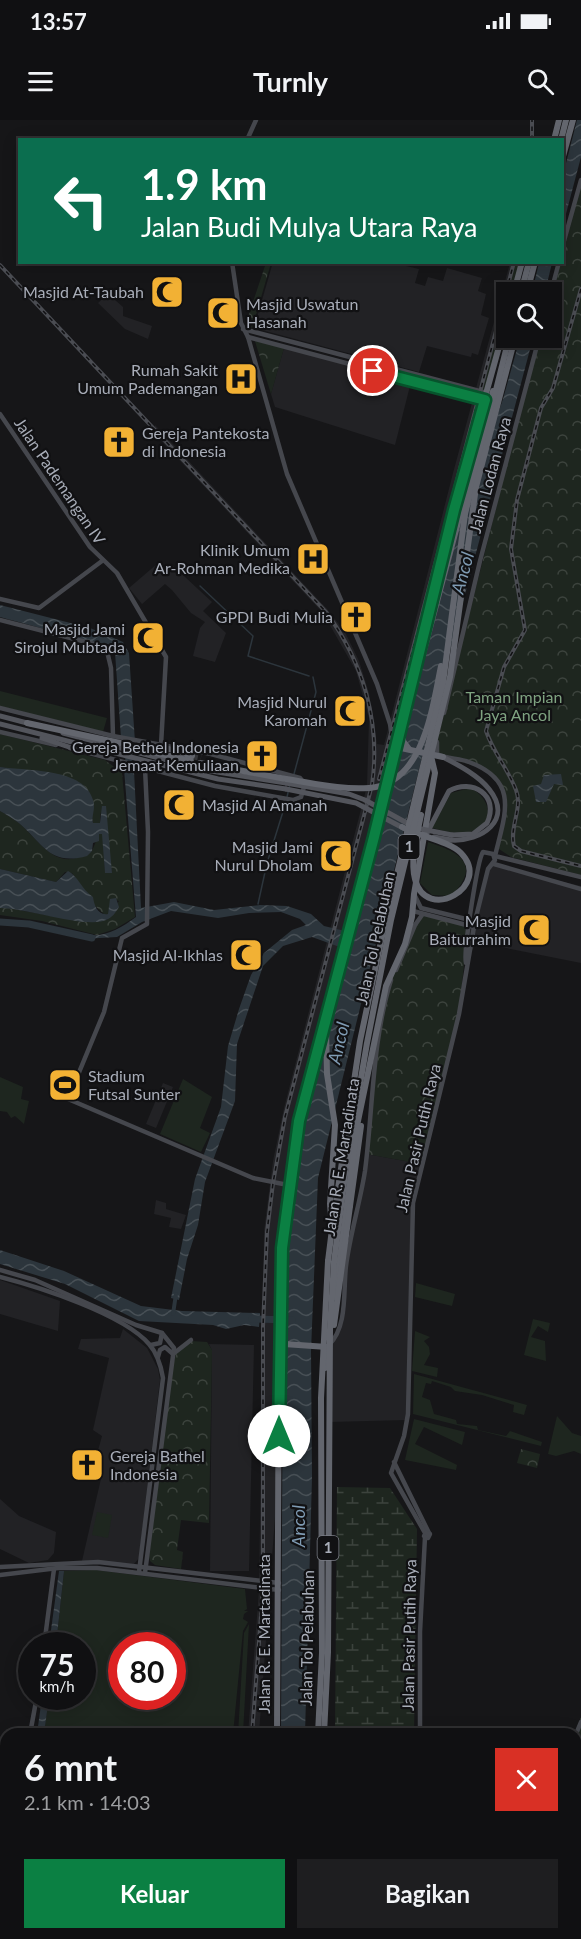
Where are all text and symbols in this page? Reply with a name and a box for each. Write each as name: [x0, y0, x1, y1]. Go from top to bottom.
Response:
text: 13:57: [30, 8, 87, 35]
icon: menu: [24, 65, 57, 98]
text: Turnly: [253, 65, 328, 98]
icon: search: [524, 65, 557, 98]
text: 1.9 km: [141, 159, 268, 209]
icon: left: [42, 162, 120, 240]
text: Jalan Budi Mulya Utara Raya: [141, 210, 478, 243]
mosque icon: Masjid At-Taubah: [149, 274, 185, 310]
place label: Masjid At-Taubah: [23, 282, 144, 301]
map controls: [496, 282, 562, 348]
button: search: [496, 282, 562, 348]
place label: Masjid Uswatun Hasanah: [246, 294, 358, 331]
mosque icon: Masjid Uswatun Hasanah: [205, 295, 241, 331]
pin: [347, 345, 398, 396]
icon: arrive: [356, 354, 389, 387]
place label: Rumah Sakit Umum Pademangan: [77, 360, 218, 397]
hospital icon: Rumah Sakit Umum Pademangan: [223, 361, 259, 397]
street label: Jalan Pademangan IV: [11, 414, 110, 548]
street label: Jalan Lodan Raya: [465, 415, 514, 535]
place label: Gereja Pantekosta di Indonesia: [142, 423, 270, 460]
church icon: Gereja Pantekosta di Indonesia: [101, 424, 137, 460]
place label: Klinik Umum Ar-Rohman Medika: [154, 540, 290, 577]
hospital icon: Klinik Umum Ar-Rohman Medika: [295, 541, 331, 577]
water label: Ancol: [446, 549, 478, 597]
church icon: GPDI Budi Mulia: [338, 599, 374, 635]
place label: GPDI Budi Mulia: [216, 607, 333, 626]
place label: Masjid Jami Sirojul Mubtada: [14, 619, 125, 656]
mosque icon: Masjid Jami Sirojul Mubtada: [130, 620, 166, 656]
park label: Taman Impian Jaya Ancol: [466, 687, 562, 724]
place label: Masjid Nurul Karomah: [237, 692, 327, 729]
mosque icon: Masjid Nurul Karomah: [332, 693, 368, 729]
place label: Gereja Bethel Indonesia Jemaat Kemuliaan: [72, 737, 239, 774]
church icon: Gereja Bethel Indonesia Jemaat Kemuliaan: [244, 738, 280, 774]
mosque icon: Masjid Al Amanah: [161, 787, 197, 823]
place label: Masjid Al Amanah: [202, 795, 328, 814]
road number: 1: [398, 835, 420, 859]
place label: Masjid Jami Nurul Dholam: [214, 837, 313, 874]
mosque icon: Masjid Jami Nurul Dholam: [318, 838, 354, 874]
street label: Jalan Tol Pelabuhan: [351, 869, 398, 1006]
place label: Masjid Baiturrahim: [429, 911, 511, 948]
mosque icon: Masjid Baiturrahim: [516, 912, 552, 948]
mosque icon: Masjid Al-Ikhlas: [228, 937, 264, 973]
place label: Masjid Al-Ikhlas: [113, 945, 223, 964]
water label: Ancol: [322, 1020, 354, 1067]
street label: Jalan Pasir Putih Raya: [391, 1062, 444, 1214]
place label: Stadium Futsal Sunter: [88, 1066, 180, 1103]
sports icon: Stadium Futsal Sunter: [47, 1067, 83, 1103]
street label: Jalan R. E. Martadinata: [319, 1077, 362, 1237]
position arrow: [247, 1404, 311, 1468]
place label: Gereja Bathel Indonesia: [110, 1446, 205, 1483]
church icon: Gereja Bathel Indonesia: [69, 1447, 105, 1483]
water label: Ancol: [287, 1505, 309, 1548]
road number: 1: [318, 1536, 338, 1560]
street label: Jalan R. E. Martadinata: [254, 1554, 273, 1714]
street label: Jalan Pasir Putih Raya: [398, 1559, 419, 1711]
street label: Jalan Tol Pelabuhan: [296, 1570, 317, 1706]
speed limit sign: 80: [108, 1632, 186, 1710]
text: 75: [40, 1646, 74, 1682]
text: km/h: [39, 1677, 75, 1695]
text: 6 mnt: [24, 1745, 117, 1789]
button: close: [495, 1748, 558, 1811]
text: 2.1 km · 14:03: [24, 1790, 151, 1814]
button: Keluar: [24, 1859, 285, 1928]
button: Bagikan: [297, 1859, 558, 1928]

